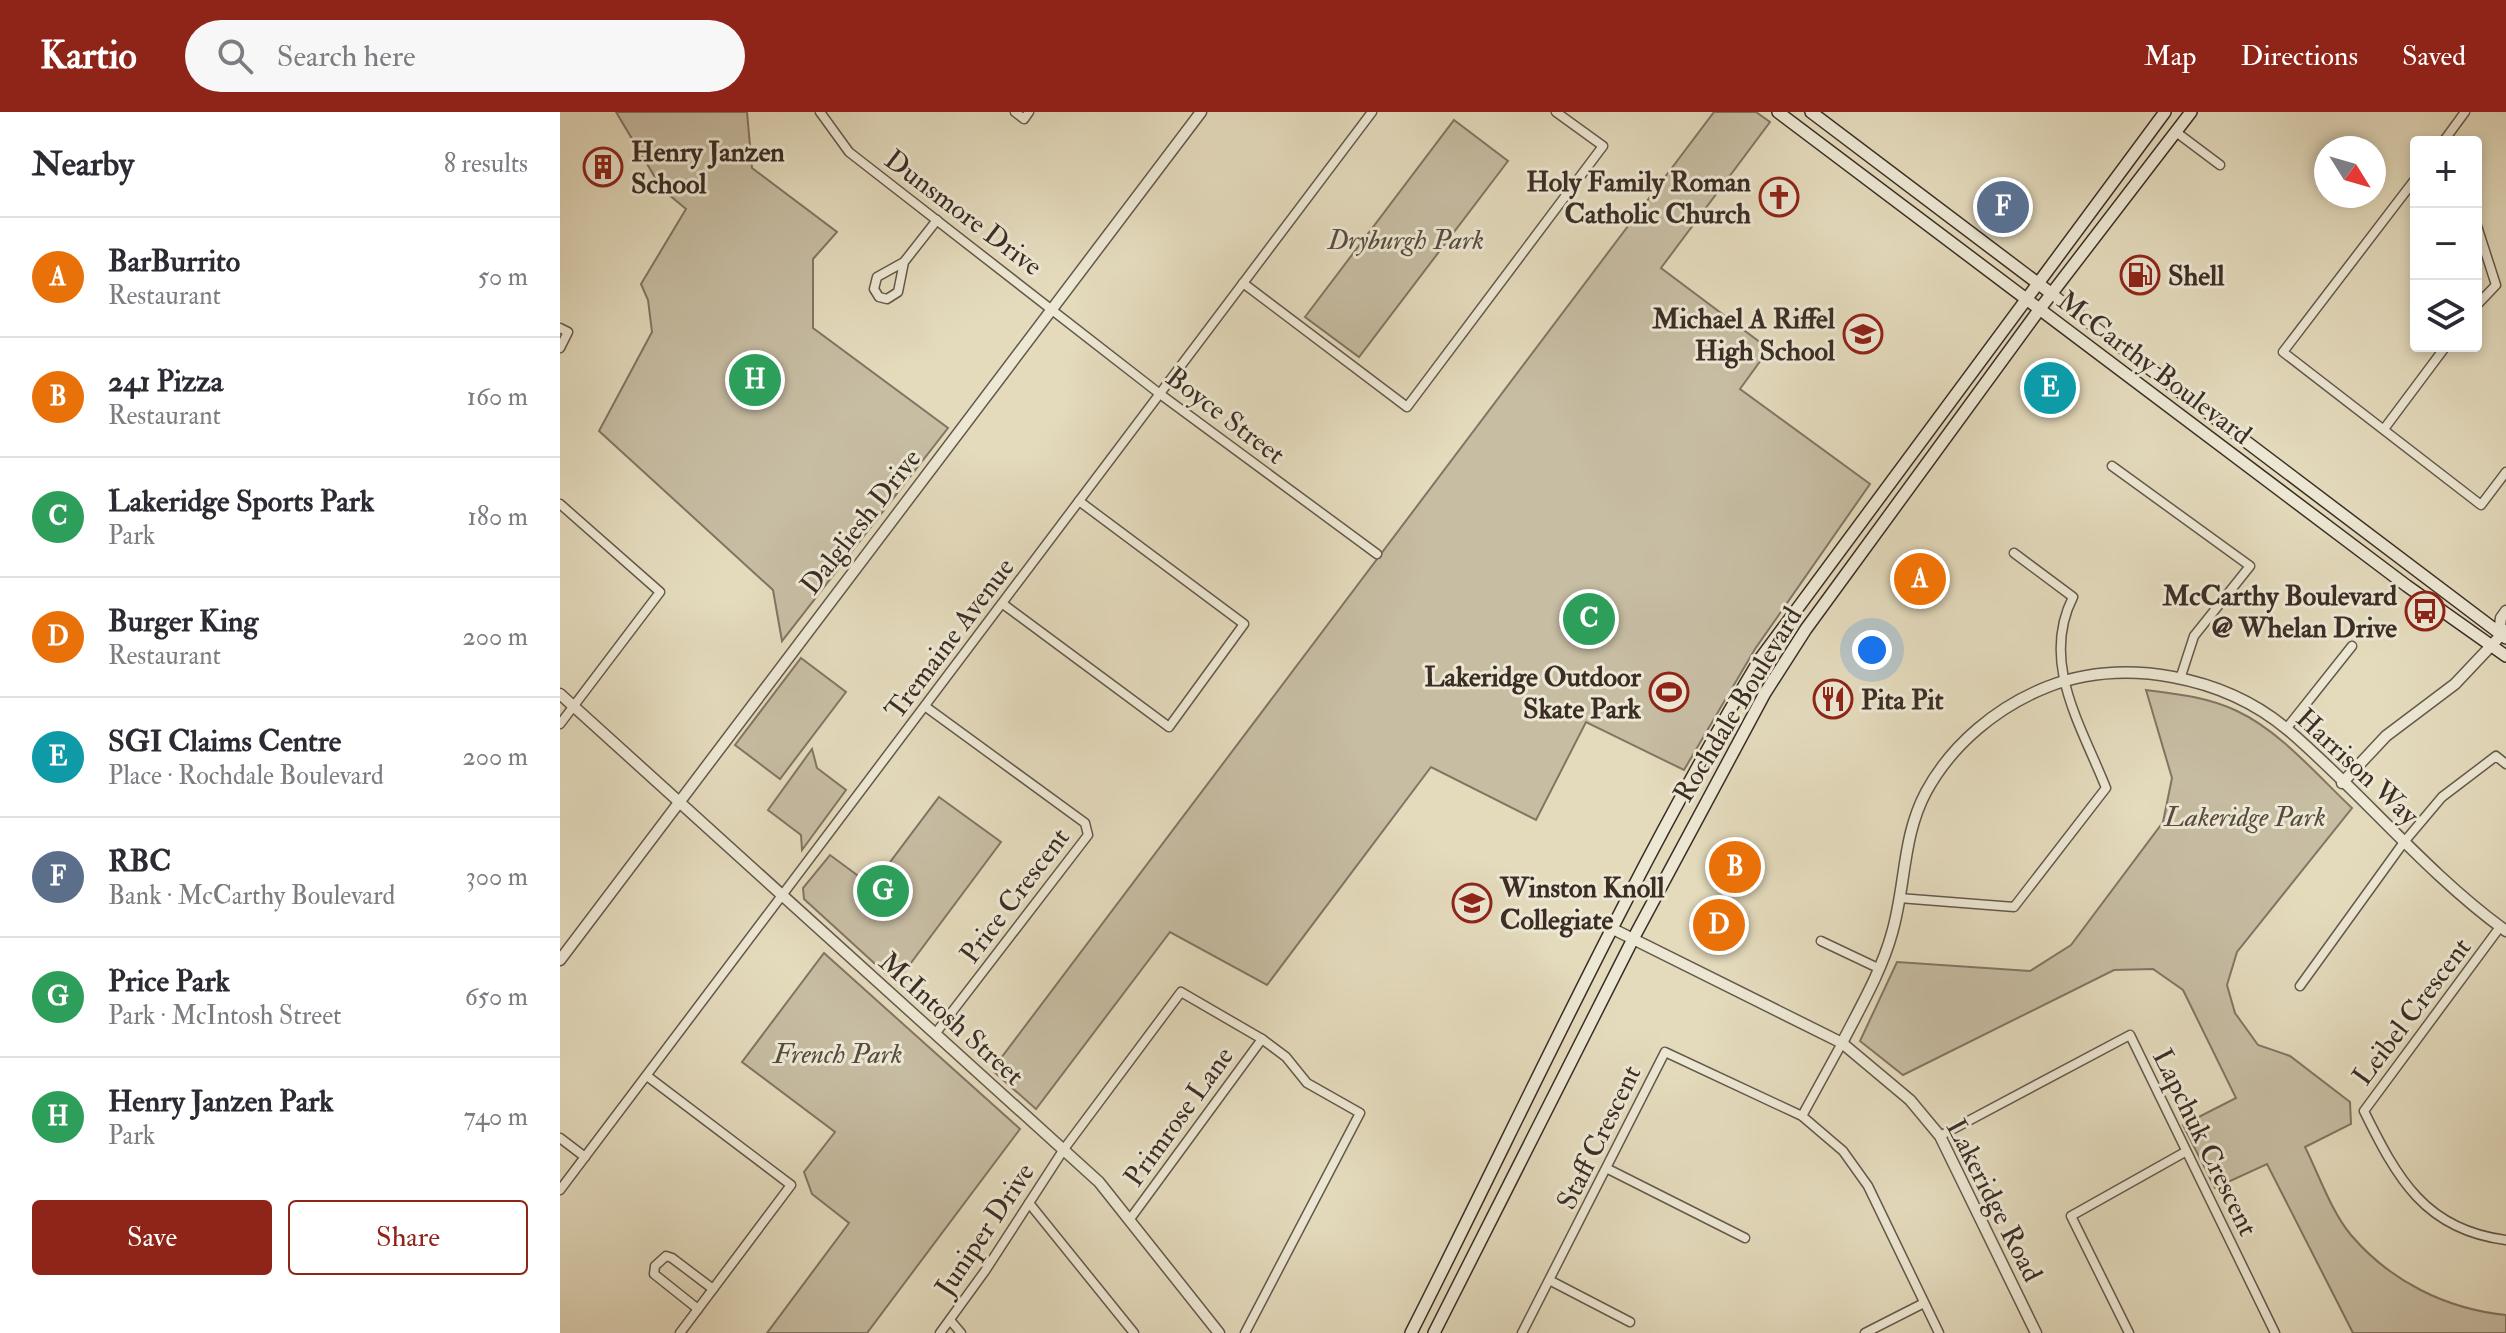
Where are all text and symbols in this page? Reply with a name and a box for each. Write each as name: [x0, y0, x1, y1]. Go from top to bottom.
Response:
search box: [185, 20, 745, 92]
text: Kartio: [40, 32, 137, 80]
icon: search: [213, 34, 257, 78]
text: Search here: [277, 38, 416, 75]
text: Map: [2144, 39, 2197, 74]
text: Directions: [2241, 39, 2358, 74]
text: Saved: [2402, 39, 2466, 74]
place label: Henry Janzen School: [631, 135, 785, 202]
north arrow: [2314, 136, 2386, 208]
map controls: [2410, 136, 2482, 352]
button: +: [2410, 136, 2482, 208]
text: Nearby: [32, 143, 134, 186]
street label: Dunsmore Drive: [877, 143, 1049, 284]
building icon: Henry Janzen School: [582, 146, 624, 188]
text: 8 results: [444, 148, 528, 180]
place label: Holy Family Roman Catholic Church: [1526, 165, 1752, 232]
church icon: Holy Family Roman Catholic Church: [1758, 176, 1800, 218]
pin: F: [1977, 177, 2029, 237]
button: −: [2410, 208, 2482, 280]
park label: Dryburgh Park: [1327, 223, 1484, 258]
text: BarBurrito: [108, 243, 240, 280]
fuel station icon: Shell: [2119, 254, 2161, 296]
place label: Shell: [2168, 259, 2225, 294]
text: A: [50, 261, 66, 293]
text: 50 m: [478, 261, 528, 293]
text: Restaurant: [108, 280, 221, 312]
button: layers: [2410, 280, 2482, 352]
street label: McCarthy Boulevard: [2050, 284, 2258, 453]
place label: Michael A Riffel High School: [1651, 302, 1836, 369]
school or university icon: Michael A Riffel High School: [1842, 313, 1884, 355]
pin: H: [729, 350, 781, 410]
pin: E: [2024, 358, 2076, 418]
street label: Boyce Street: [1159, 360, 1292, 472]
text: 241 Pizza: [108, 363, 223, 400]
text: B: [49, 381, 67, 413]
text: 160 m: [467, 381, 528, 413]
text: Restaurant: [108, 400, 221, 432]
street label: Dalgliesh Drive: [793, 442, 929, 602]
text: Lakeridge Sports Park: [108, 483, 374, 520]
text: C: [48, 501, 68, 533]
text: 180 m: [468, 501, 528, 533]
text: Park: [108, 520, 155, 552]
pin: A: [1894, 549, 1946, 609]
street label: Tremaine Avenue: [878, 551, 1023, 727]
place label: McCarthy Boulevard @ Whelan Drive: [2162, 579, 2397, 646]
pin: C: [1563, 589, 1615, 649]
bus stop icon: McCarthy Boulevard @ Whelan Drive: [2404, 590, 2446, 632]
street label: Rochdale Boulevard: [1666, 601, 1811, 809]
text: Burger King: [108, 603, 258, 640]
text: D: [47, 621, 69, 653]
text: 200 m: [463, 621, 528, 653]
your location: [1852, 630, 1892, 670]
text: Restaurant: [108, 640, 221, 672]
place label: Lakeridge Outdoor Skate Park: [1424, 660, 1642, 727]
sports icon: Lakeridge Outdoor Skate Park: [1648, 671, 1690, 713]
restaurant icon: Pita Pit: [1812, 678, 1854, 720]
place label: Pita Pit: [1861, 683, 1944, 718]
street label: Harrison Way: [2288, 701, 2426, 833]
text: SGI Claims Centre: [108, 723, 341, 760]
text: E: [49, 741, 67, 773]
text: 200 m: [463, 741, 528, 773]
text: Place · Rochdale Boulevard: [108, 760, 384, 792]
park label: Lakeridge Park: [2163, 800, 2326, 835]
street label: Price Crescent: [953, 821, 1078, 971]
pin: B: [1709, 837, 1761, 897]
text: RBC: [108, 843, 171, 880]
text: F: [50, 861, 66, 893]
text: 300 m: [466, 861, 528, 893]
pin: G: [857, 861, 909, 921]
place label: Winston Knoll Collegiate: [1499, 871, 1665, 938]
text: Bank · McCarthy Boulevard: [108, 880, 395, 912]
school or university icon: Winston Knoll Collegiate: [1451, 882, 1493, 924]
pin: D: [1693, 895, 1745, 955]
street label: Leibel Crescent: [2345, 931, 2479, 1093]
street label: McIntosh Street: [871, 945, 1031, 1093]
text: Price Park: [108, 963, 230, 1000]
text: G: [47, 981, 69, 1013]
text: 650 m: [465, 981, 528, 1013]
text: Park · McIntosh Street: [108, 1000, 342, 1032]
park label: French Park: [771, 1037, 903, 1072]
street label: Primrose Lane: [1117, 1040, 1242, 1194]
street label: Lapchuk Crescent: [2144, 1043, 2265, 1242]
street label: Staff Crescent: [1549, 1060, 1649, 1216]
text: Henry Janzen Park: [108, 1083, 334, 1120]
text: H: [47, 1101, 69, 1133]
text: 740 m: [464, 1101, 528, 1133]
street label: Lakeridge Road: [1938, 1113, 2050, 1288]
text: Park: [108, 1120, 155, 1152]
street label: Juniper Drive: [927, 1156, 1043, 1304]
button: Save: [32, 1200, 272, 1275]
button: Share: [288, 1200, 528, 1275]

